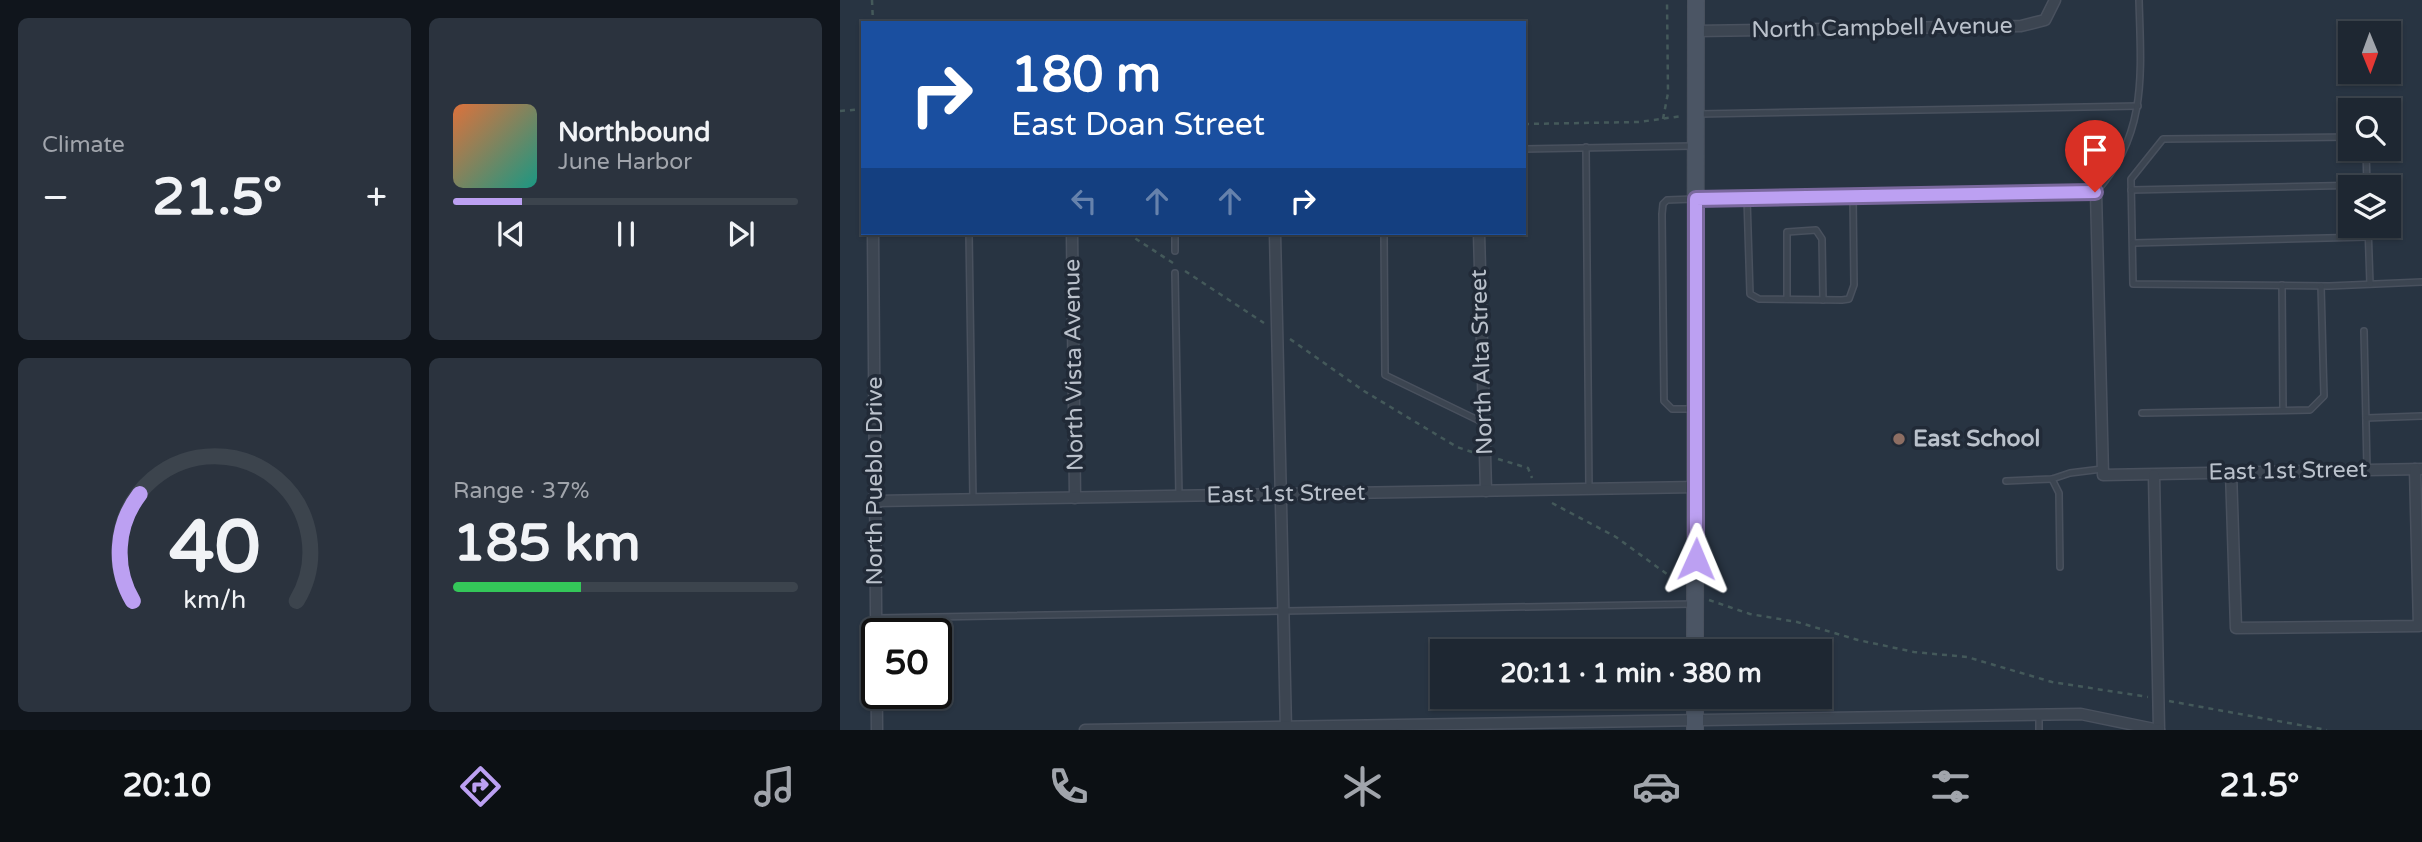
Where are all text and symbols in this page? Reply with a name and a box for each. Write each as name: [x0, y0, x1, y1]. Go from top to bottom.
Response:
street label: North Campbell Avenue: [1751, 12, 2013, 44]
north arrow: [2338, 21, 2401, 84]
map controls: [2338, 21, 2401, 238]
text: 180 m: [1011, 46, 1161, 105]
icon: right: [896, 49, 987, 140]
button: search: [2338, 98, 2401, 161]
text: East Doan Street: [1011, 106, 1265, 144]
text: Northbound: [558, 117, 710, 148]
pin: [2065, 120, 2125, 192]
text: Climate: [42, 131, 125, 159]
icon: arrive: [2076, 131, 2114, 169]
text: June Harbor: [558, 148, 692, 176]
text: 21.5°: [152, 166, 282, 229]
text: −: [42, 175, 69, 221]
text: +: [366, 175, 387, 221]
button: layers: [2338, 175, 2401, 238]
icon: left: [1065, 182, 1103, 220]
icon: ahead: [1138, 182, 1176, 220]
icon: ahead: [1211, 182, 1249, 220]
icon: right: [1284, 182, 1322, 220]
icon: previous: [492, 215, 530, 253]
icon: pause: [607, 215, 645, 253]
icon: next: [722, 215, 760, 253]
street label: North Vista Avenue: [1058, 259, 1090, 471]
street label: North Alta Street: [1465, 268, 1499, 455]
street label: North Pueblo Drive: [861, 377, 889, 585]
place label: East School: [1913, 425, 2040, 453]
marker: East School: [1891, 431, 1907, 447]
street label: East 1st Street: [2208, 456, 2368, 486]
text: Range · 37%: [453, 477, 589, 505]
street label: East 1st Street: [1206, 479, 1366, 509]
text: 40: [169, 504, 260, 592]
text: 185 km: [453, 512, 641, 575]
position arrow: [1659, 522, 1733, 596]
text: km/h: [183, 585, 246, 615]
speed limit sign: 50: [861, 618, 952, 709]
text: 20:11 · 1 min · 380 m: [1500, 658, 1762, 689]
icon: directions: [456, 762, 505, 811]
icon: music: [750, 762, 799, 811]
icon: phone: [1044, 762, 1093, 811]
icon: climate: [1338, 762, 1387, 811]
icon: car: [1632, 762, 1681, 811]
icon: filters: [1926, 762, 1975, 811]
text: 20:10: [122, 767, 211, 805]
text: 21.5°: [2219, 767, 2299, 805]

